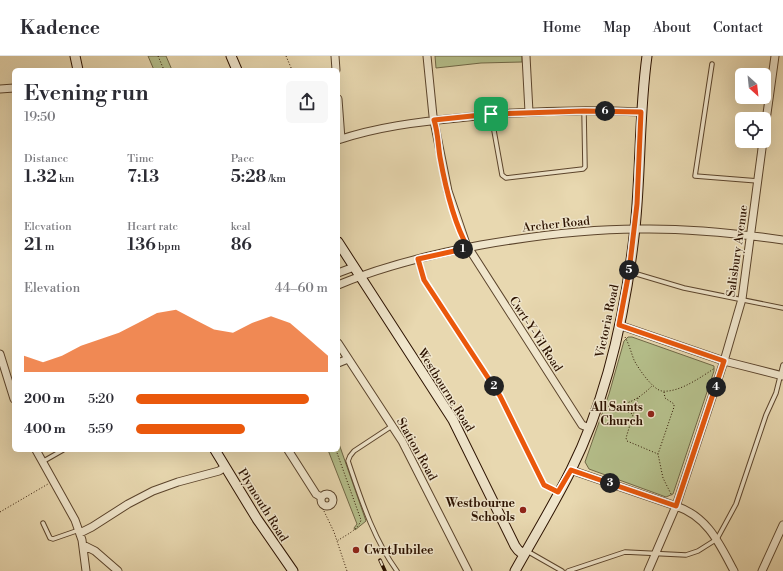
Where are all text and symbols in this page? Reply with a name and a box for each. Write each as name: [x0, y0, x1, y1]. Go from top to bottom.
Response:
text: Kadence: [20, 16, 100, 40]
text: Home: [543, 19, 581, 37]
text: Map: [603, 19, 631, 37]
text: About: [653, 19, 691, 37]
text: Contact: [713, 19, 763, 37]
north arrow: [735, 68, 771, 104]
map controls: [735, 68, 771, 148]
text: Evening run: [24, 80, 149, 107]
button: share: [286, 81, 328, 123]
pin: [474, 97, 508, 131]
pin: 6: [595, 101, 615, 121]
icon: arrive: [480, 103, 502, 125]
text: 6: [602, 104, 608, 118]
text: 19:50: [24, 109, 56, 125]
button: locate: [735, 112, 771, 148]
text: Distance: [24, 152, 68, 166]
text: Time: [127, 152, 154, 166]
text: Pace: [231, 152, 254, 166]
text: 1.32: [24, 166, 57, 188]
text: 7:13: [127, 166, 159, 188]
text: 5:28: [231, 166, 266, 188]
text: km: [57, 172, 74, 186]
text: /km: [266, 172, 286, 186]
street label: Salisbury Avenue: [724, 204, 751, 298]
street label: Archer Road: [520, 213, 591, 236]
text: Elevation: [24, 220, 72, 234]
text: Heart rate: [127, 220, 178, 234]
text: kcal: [231, 220, 251, 234]
text: 21: [24, 234, 42, 256]
text: 136: [127, 234, 156, 256]
text: 86: [231, 234, 252, 256]
pin: 1: [453, 239, 473, 259]
text: m: [42, 240, 54, 254]
text: bpm: [156, 240, 180, 254]
text: 1: [460, 242, 466, 256]
pin: 5: [619, 260, 639, 280]
text: 5: [626, 263, 632, 277]
text: Elevation: [24, 280, 80, 296]
text: 44–60 m: [275, 280, 328, 296]
street label: Victoria Road: [592, 283, 623, 360]
street label: Cwrt-Y-Vil Road: [506, 294, 566, 375]
street label: Westbourne Road: [413, 345, 477, 435]
pin: 2: [484, 376, 504, 396]
pin: 4: [706, 377, 726, 397]
text: 2: [491, 379, 497, 393]
text: 4: [712, 380, 720, 394]
text: 200 m: [24, 391, 65, 407]
text: 5:20: [88, 391, 114, 407]
place label: All Saints Church: [590, 400, 644, 429]
marker: All Saints Church: [646, 409, 656, 419]
street label: Station Road: [393, 415, 440, 484]
text: 400 m: [24, 421, 66, 437]
text: 5:59: [88, 421, 113, 437]
street label: Plymouth Road: [234, 466, 291, 545]
pin: 3: [600, 473, 620, 493]
text: 3: [607, 476, 613, 490]
place label: Westbourne Schools: [445, 496, 516, 525]
marker: Westbourne Schools: [518, 505, 528, 515]
place label: Cwrt Jubilee: [364, 543, 434, 558]
marker: Cwrt Jubilee: [351, 545, 361, 555]

